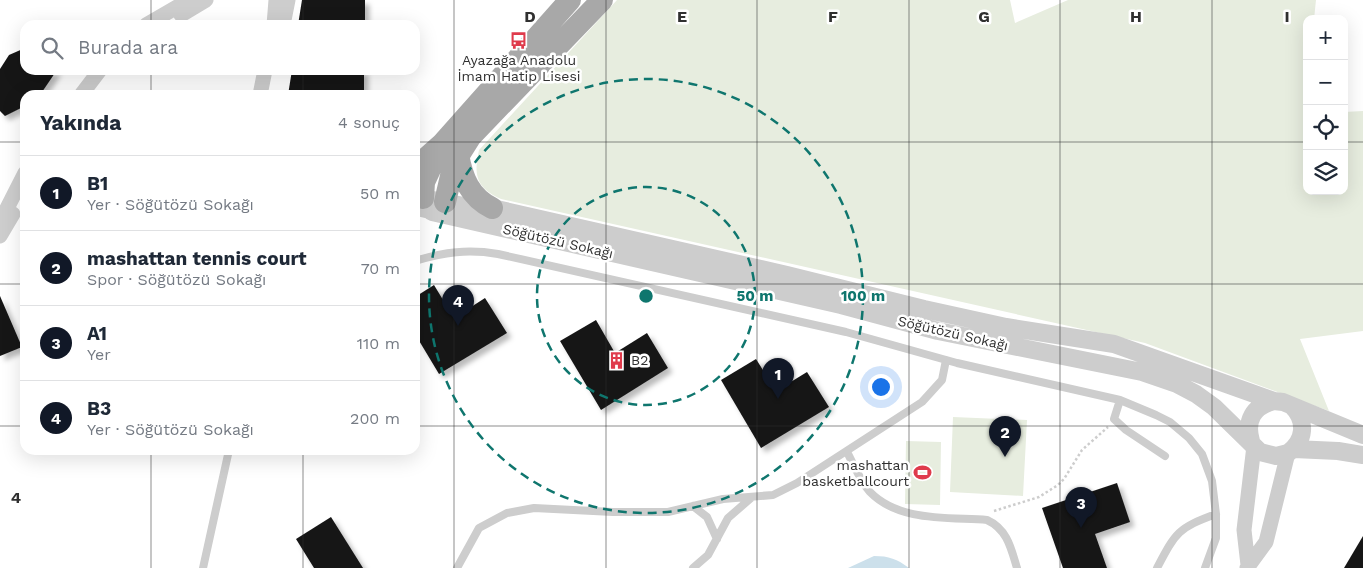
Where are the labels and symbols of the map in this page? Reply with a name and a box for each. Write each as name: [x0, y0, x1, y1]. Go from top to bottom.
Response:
text: D: [524, 7, 536, 26]
text: E: [677, 7, 687, 26]
text: F: [828, 7, 838, 26]
text: G: [978, 7, 990, 26]
text: H: [1130, 7, 1142, 26]
text: I: [1284, 7, 1290, 26]
bus stop icon: Ayazağa Anadolu İmam Hatip Lisesi: [509, 30, 529, 50]
place label: Ayazağa Anadolu İmam Hatip Lisesi: [457, 52, 581, 84]
street label: Söğütözü Sokağı: [501, 221, 615, 261]
pin: 4: [442, 285, 474, 326]
centre of rings: [637, 287, 655, 305]
text: 50 m: [737, 287, 773, 305]
text: 100 m: [841, 287, 885, 305]
street label: Söğütözü Sokağı: [896, 313, 1010, 353]
building icon: B2: [607, 350, 627, 370]
place label: B2: [631, 352, 648, 368]
pin: 1: [762, 358, 794, 399]
your location: [868, 374, 894, 400]
pin: 2: [989, 416, 1021, 457]
place label: mashattan basketballcourt: [802, 457, 909, 489]
sports icon: mashattan basketballcourt: [913, 463, 933, 483]
pin: 3: [1065, 487, 1097, 528]
text: 4: [11, 488, 21, 507]

